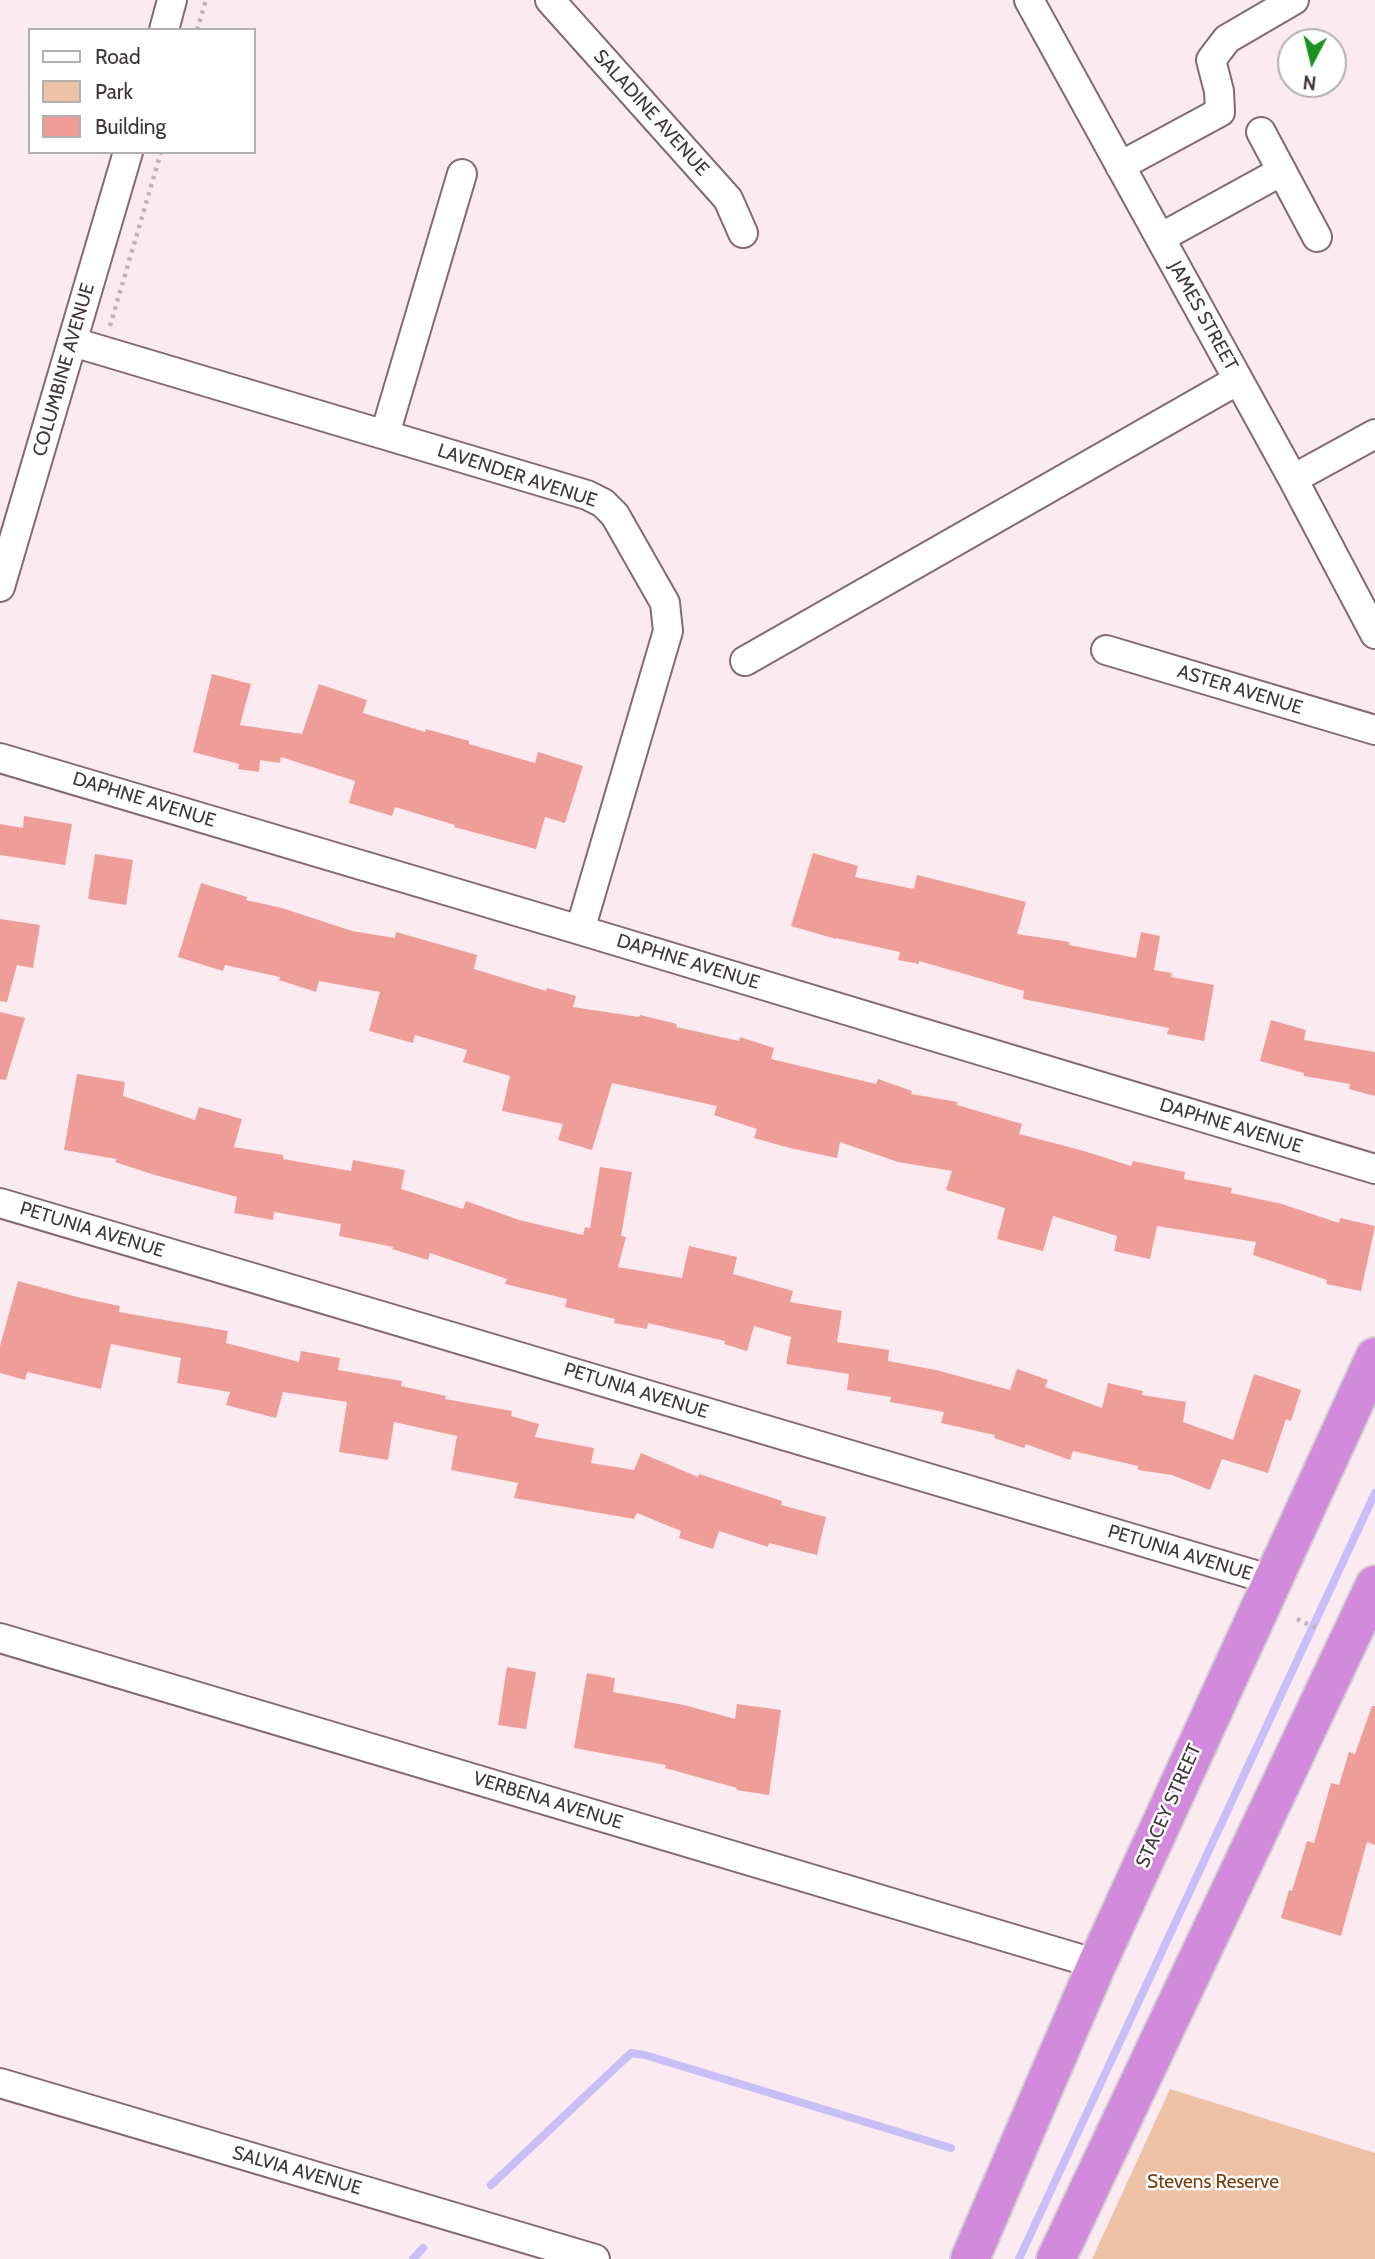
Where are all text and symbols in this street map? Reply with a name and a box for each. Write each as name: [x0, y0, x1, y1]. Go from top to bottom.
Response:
legend: [28, 28, 256, 154]
north arrow: [1277, 28, 1347, 98]
text: Road: [95, 44, 141, 69]
street label: SALADINE AVENUE: [589, 45, 713, 181]
text: N: [1302, 70, 1318, 95]
text: Park: [95, 79, 133, 104]
text: Building: [95, 114, 166, 139]
street label: JAMES STREET: [1164, 257, 1242, 375]
street label: COLUMBINE AVENUE: [28, 281, 100, 459]
street label: LAVENDER AVENUE: [434, 439, 600, 513]
street label: ASTER AVENUE: [1175, 660, 1305, 720]
street label: DAPHNE AVENUE: [70, 767, 218, 833]
street label: DAPHNE AVENUE: [614, 929, 762, 995]
street label: DAPHNE AVENUE: [1157, 1093, 1305, 1159]
street label: PETUNIA AVENUE: [17, 1197, 167, 1263]
street label: PETUNIA AVENUE: [561, 1358, 711, 1424]
street label: PETUNIA AVENUE: [1105, 1520, 1255, 1586]
street label: STACEY STREET: [1132, 1741, 1206, 1871]
street label: VERBENA AVENUE: [470, 1767, 626, 1835]
street label: SALVIA AVENUE: [230, 2142, 364, 2200]
park label: Stevens Reserve: [1147, 2171, 1279, 2193]

